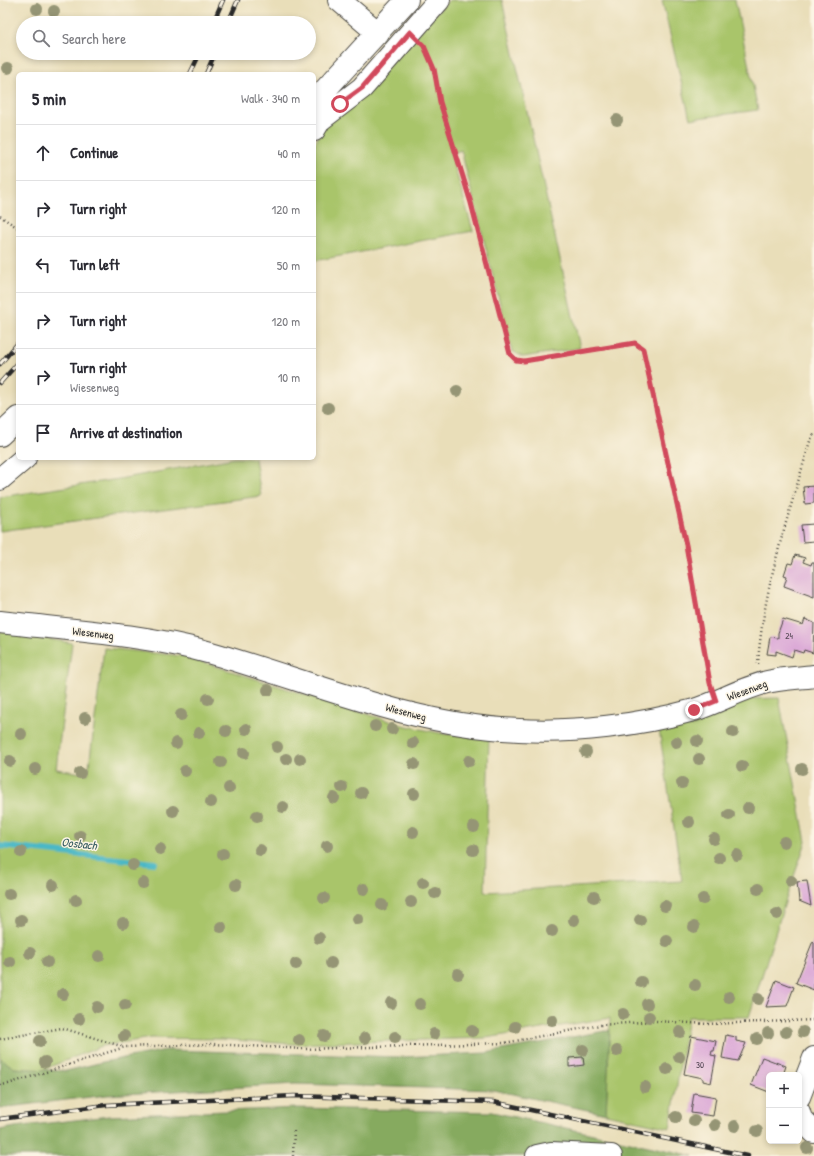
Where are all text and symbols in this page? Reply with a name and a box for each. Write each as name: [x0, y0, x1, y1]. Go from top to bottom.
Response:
search box: [16, 16, 316, 60]
icon: search: [30, 27, 52, 49]
text: Search here: [62, 28, 126, 49]
text: 5 min: [32, 87, 66, 110]
text: Walk · 340 m: [241, 89, 300, 107]
route start: [331, 95, 349, 113]
icon: ahead: [32, 142, 54, 164]
text: Continue: [70, 142, 118, 163]
text: 40 m: [277, 144, 300, 162]
icon: right: [32, 198, 54, 220]
text: Turn right: [70, 198, 126, 219]
text: 120 m: [272, 200, 300, 218]
icon: left: [32, 254, 54, 276]
text: Turn left: [70, 254, 120, 275]
text: 50 m: [277, 256, 300, 274]
icon: right: [32, 310, 54, 332]
text: Turn right: [70, 310, 126, 331]
text: 120 m: [272, 312, 300, 330]
text: Turn right: [70, 357, 126, 378]
icon: right: [32, 366, 54, 388]
text: 10 m: [278, 368, 300, 386]
text: Wiesenweg: [70, 378, 119, 396]
icon: arrive: [32, 422, 54, 444]
text: Arrive at destination: [70, 422, 182, 443]
street label: Wiesenweg: [72, 624, 115, 642]
house number: 24: [785, 630, 793, 642]
street label: Wiesenweg: [725, 676, 769, 704]
street label: Wiesenweg: [384, 700, 428, 724]
route end: [685, 701, 703, 719]
water label: Oosbach: [61, 833, 99, 854]
house number: 30: [696, 1059, 704, 1071]
map controls: [766, 1072, 802, 1144]
button: +: [766, 1072, 802, 1108]
button: −: [766, 1108, 802, 1144]

